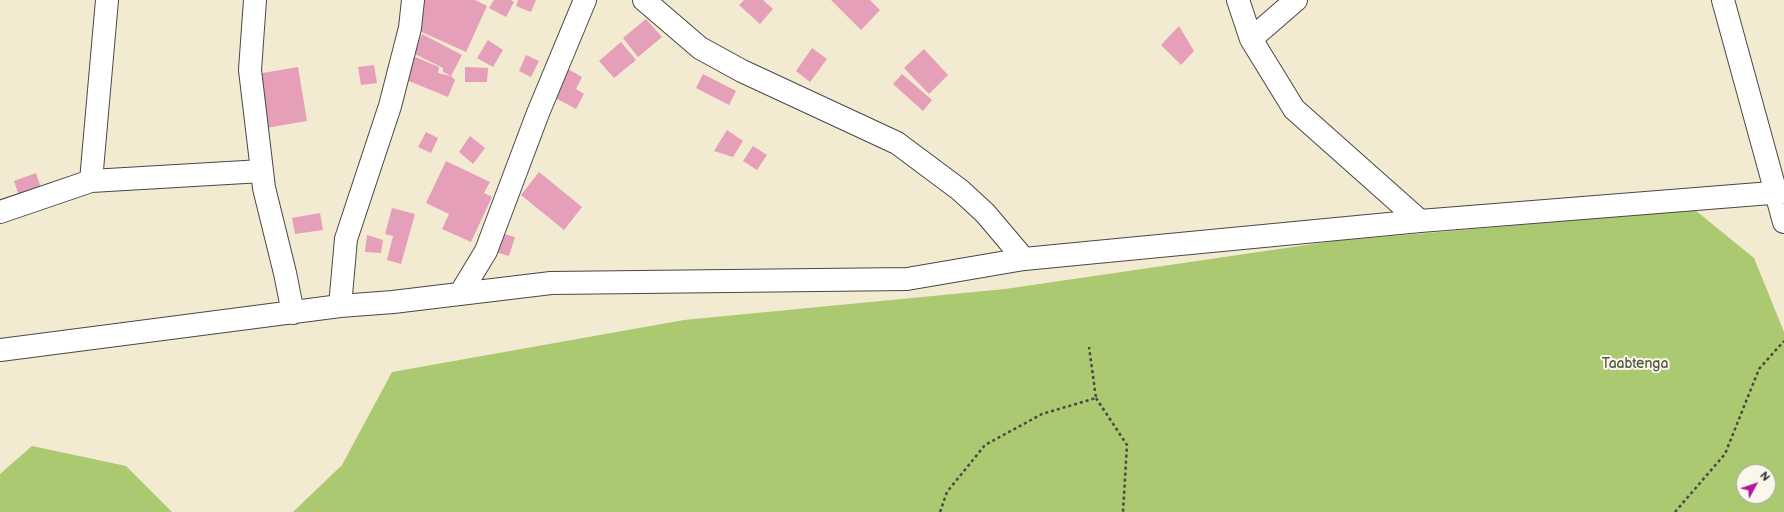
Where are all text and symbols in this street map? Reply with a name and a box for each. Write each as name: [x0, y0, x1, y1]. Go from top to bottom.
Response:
park label: Taabtenga: [1602, 356, 1668, 372]
north arrow: [1736, 464, 1776, 504]
text: N: [1757, 469, 1772, 484]

